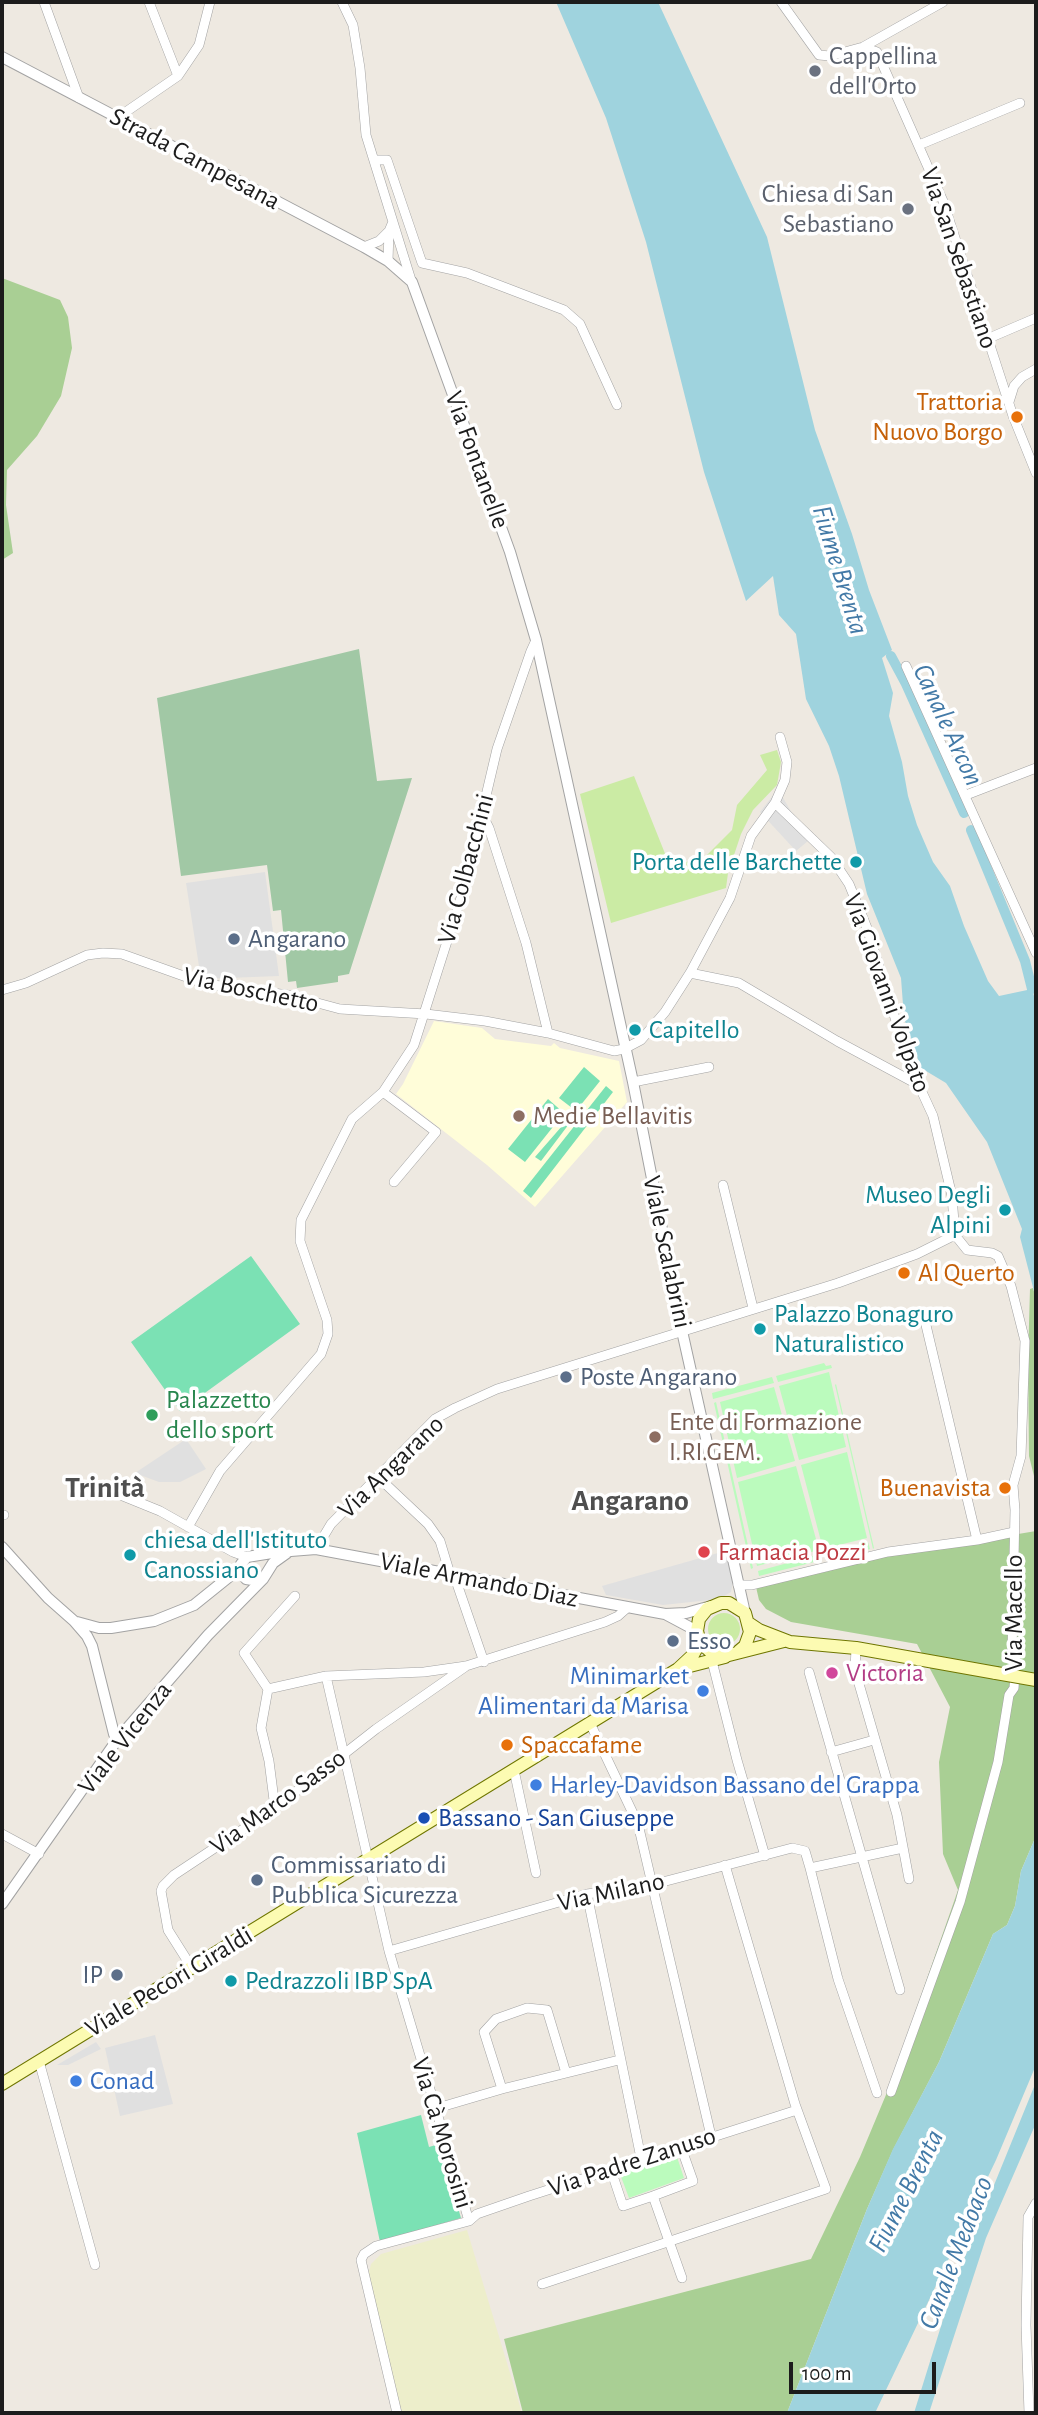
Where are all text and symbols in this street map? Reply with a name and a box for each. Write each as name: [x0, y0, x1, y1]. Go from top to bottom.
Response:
place label: Cappellina dell'Orto: [829, 40, 938, 102]
marker: Cappellina dell'Orto: [807, 63, 823, 79]
street label: Strada Campesana: [104, 101, 286, 217]
street label: Via San Sebastiano: [913, 163, 1005, 353]
place label: Chiesa di San Sebastiano: [762, 178, 894, 240]
marker: Chiesa di San Sebastiano: [900, 201, 916, 217]
place label: Trattoria Nuovo Borgo: [872, 386, 1003, 448]
street label: Via Fontanelle: [438, 387, 516, 533]
marker: Trattoria Nuovo Borgo: [1009, 409, 1025, 425]
water label: Fiume Brenta: [804, 501, 876, 639]
water label: Canale Arcon: [905, 658, 991, 792]
street label: Via Colbacchini: [431, 790, 501, 948]
place label: Porta delle Barchette: [632, 846, 842, 878]
marker: Porta delle Barchette: [848, 854, 864, 870]
street label: Via Giovanni Volpato: [836, 889, 938, 1097]
place label: Angarano: [248, 923, 346, 955]
marker: Angarano: [226, 931, 242, 947]
street label: Via Boschetto: [180, 960, 322, 1020]
place label: Capitello: [649, 1014, 740, 1046]
marker: Capitello: [627, 1022, 643, 1038]
place label: Medie Bellavitis: [533, 1100, 693, 1132]
marker: Medie Bellavitis: [511, 1108, 527, 1124]
street label: Viale Scalabrini: [636, 1173, 698, 1331]
place label: Museo Degli Alpini: [865, 1179, 991, 1240]
marker: Museo Degli Alpini: [997, 1202, 1013, 1218]
place label: Al Querto: [918, 1257, 1015, 1289]
marker: Al Querto: [896, 1265, 912, 1281]
place label: Palazzo Bonaguro Naturalistico: [774, 1298, 954, 1360]
marker: Palazzo Bonaguro Naturalistico: [752, 1321, 768, 1337]
place label: Poste Angarano: [580, 1361, 737, 1393]
marker: Poste Angarano: [558, 1369, 574, 1385]
place label: Palazzetto dello sport: [166, 1384, 273, 1446]
place label: Ente di Formazione I.RI.GEM.: [669, 1406, 862, 1468]
marker: Palazzetto dello sport: [144, 1407, 160, 1423]
street label: Via Angarano: [331, 1409, 451, 1525]
marker: Ente di Formazione I.RI.GEM.: [647, 1429, 663, 1445]
district label: Trinità: [65, 1470, 145, 1506]
place label: Buenavista: [880, 1472, 991, 1504]
marker: Buenavista: [997, 1480, 1013, 1496]
district label: Angarano: [571, 1483, 689, 1519]
place label: chiesa dell'Istituto Canossiano: [144, 1524, 327, 1586]
place label: Farmacia Pozzi: [718, 1536, 867, 1568]
marker: Farmacia Pozzi: [696, 1544, 712, 1560]
street label: Viale Armando Diaz: [377, 1545, 581, 1615]
marker: chiesa dell'Istituto Canossiano: [122, 1547, 138, 1563]
street label: Via Macello: [998, 1554, 1030, 1672]
place label: Esso: [687, 1625, 732, 1657]
marker: Esso: [665, 1633, 681, 1649]
place label: Victoria: [846, 1657, 924, 1689]
place label: Minimarket Alimentari da Marisa: [478, 1660, 689, 1722]
marker: Victoria: [824, 1665, 840, 1681]
street label: Viale Vicenza: [71, 1675, 179, 1801]
marker: Minimarket Alimentari da Marisa: [695, 1683, 711, 1699]
place label: Spaccafame: [521, 1729, 642, 1761]
marker: Spaccafame: [499, 1737, 515, 1753]
street label: Via Marco Sasso: [204, 1742, 352, 1862]
place label: Harley-Davidson Bassano del Grappa: [550, 1769, 920, 1801]
marker: Harley-Davidson Bassano del Grappa: [528, 1777, 544, 1793]
place label: Bassano - San Giuseppe: [438, 1802, 674, 1834]
marker: Bassano - San Giuseppe: [416, 1810, 432, 1826]
place label: Commissariato di Pubblica Sicurezza: [271, 1849, 458, 1910]
street label: Via Milano: [555, 1865, 667, 1919]
marker: Commissariato di Pubblica Sicurezza: [249, 1872, 265, 1888]
street label: Viale Pecori Giraldi: [80, 1920, 258, 2044]
place label: IP: [83, 1959, 103, 1991]
place label: Pedrazzoli IBP SpA: [245, 1965, 433, 1997]
marker: IP: [109, 1967, 125, 1983]
marker: Pedrazzoli IBP SpA: [223, 1973, 239, 1989]
street label: Via Cà Morosini: [404, 2054, 480, 2212]
place label: Conad: [90, 2065, 154, 2097]
marker: Conad: [68, 2073, 84, 2089]
street label: Via Padre Zanuso: [544, 2120, 720, 2204]
water label: Fiume Brenta: [861, 2124, 951, 2258]
water label: Canale Medoaco: [911, 2172, 1001, 2334]
scale bar: [793, 2348, 940, 2392]
text: 100 m: [802, 2363, 852, 2384]

